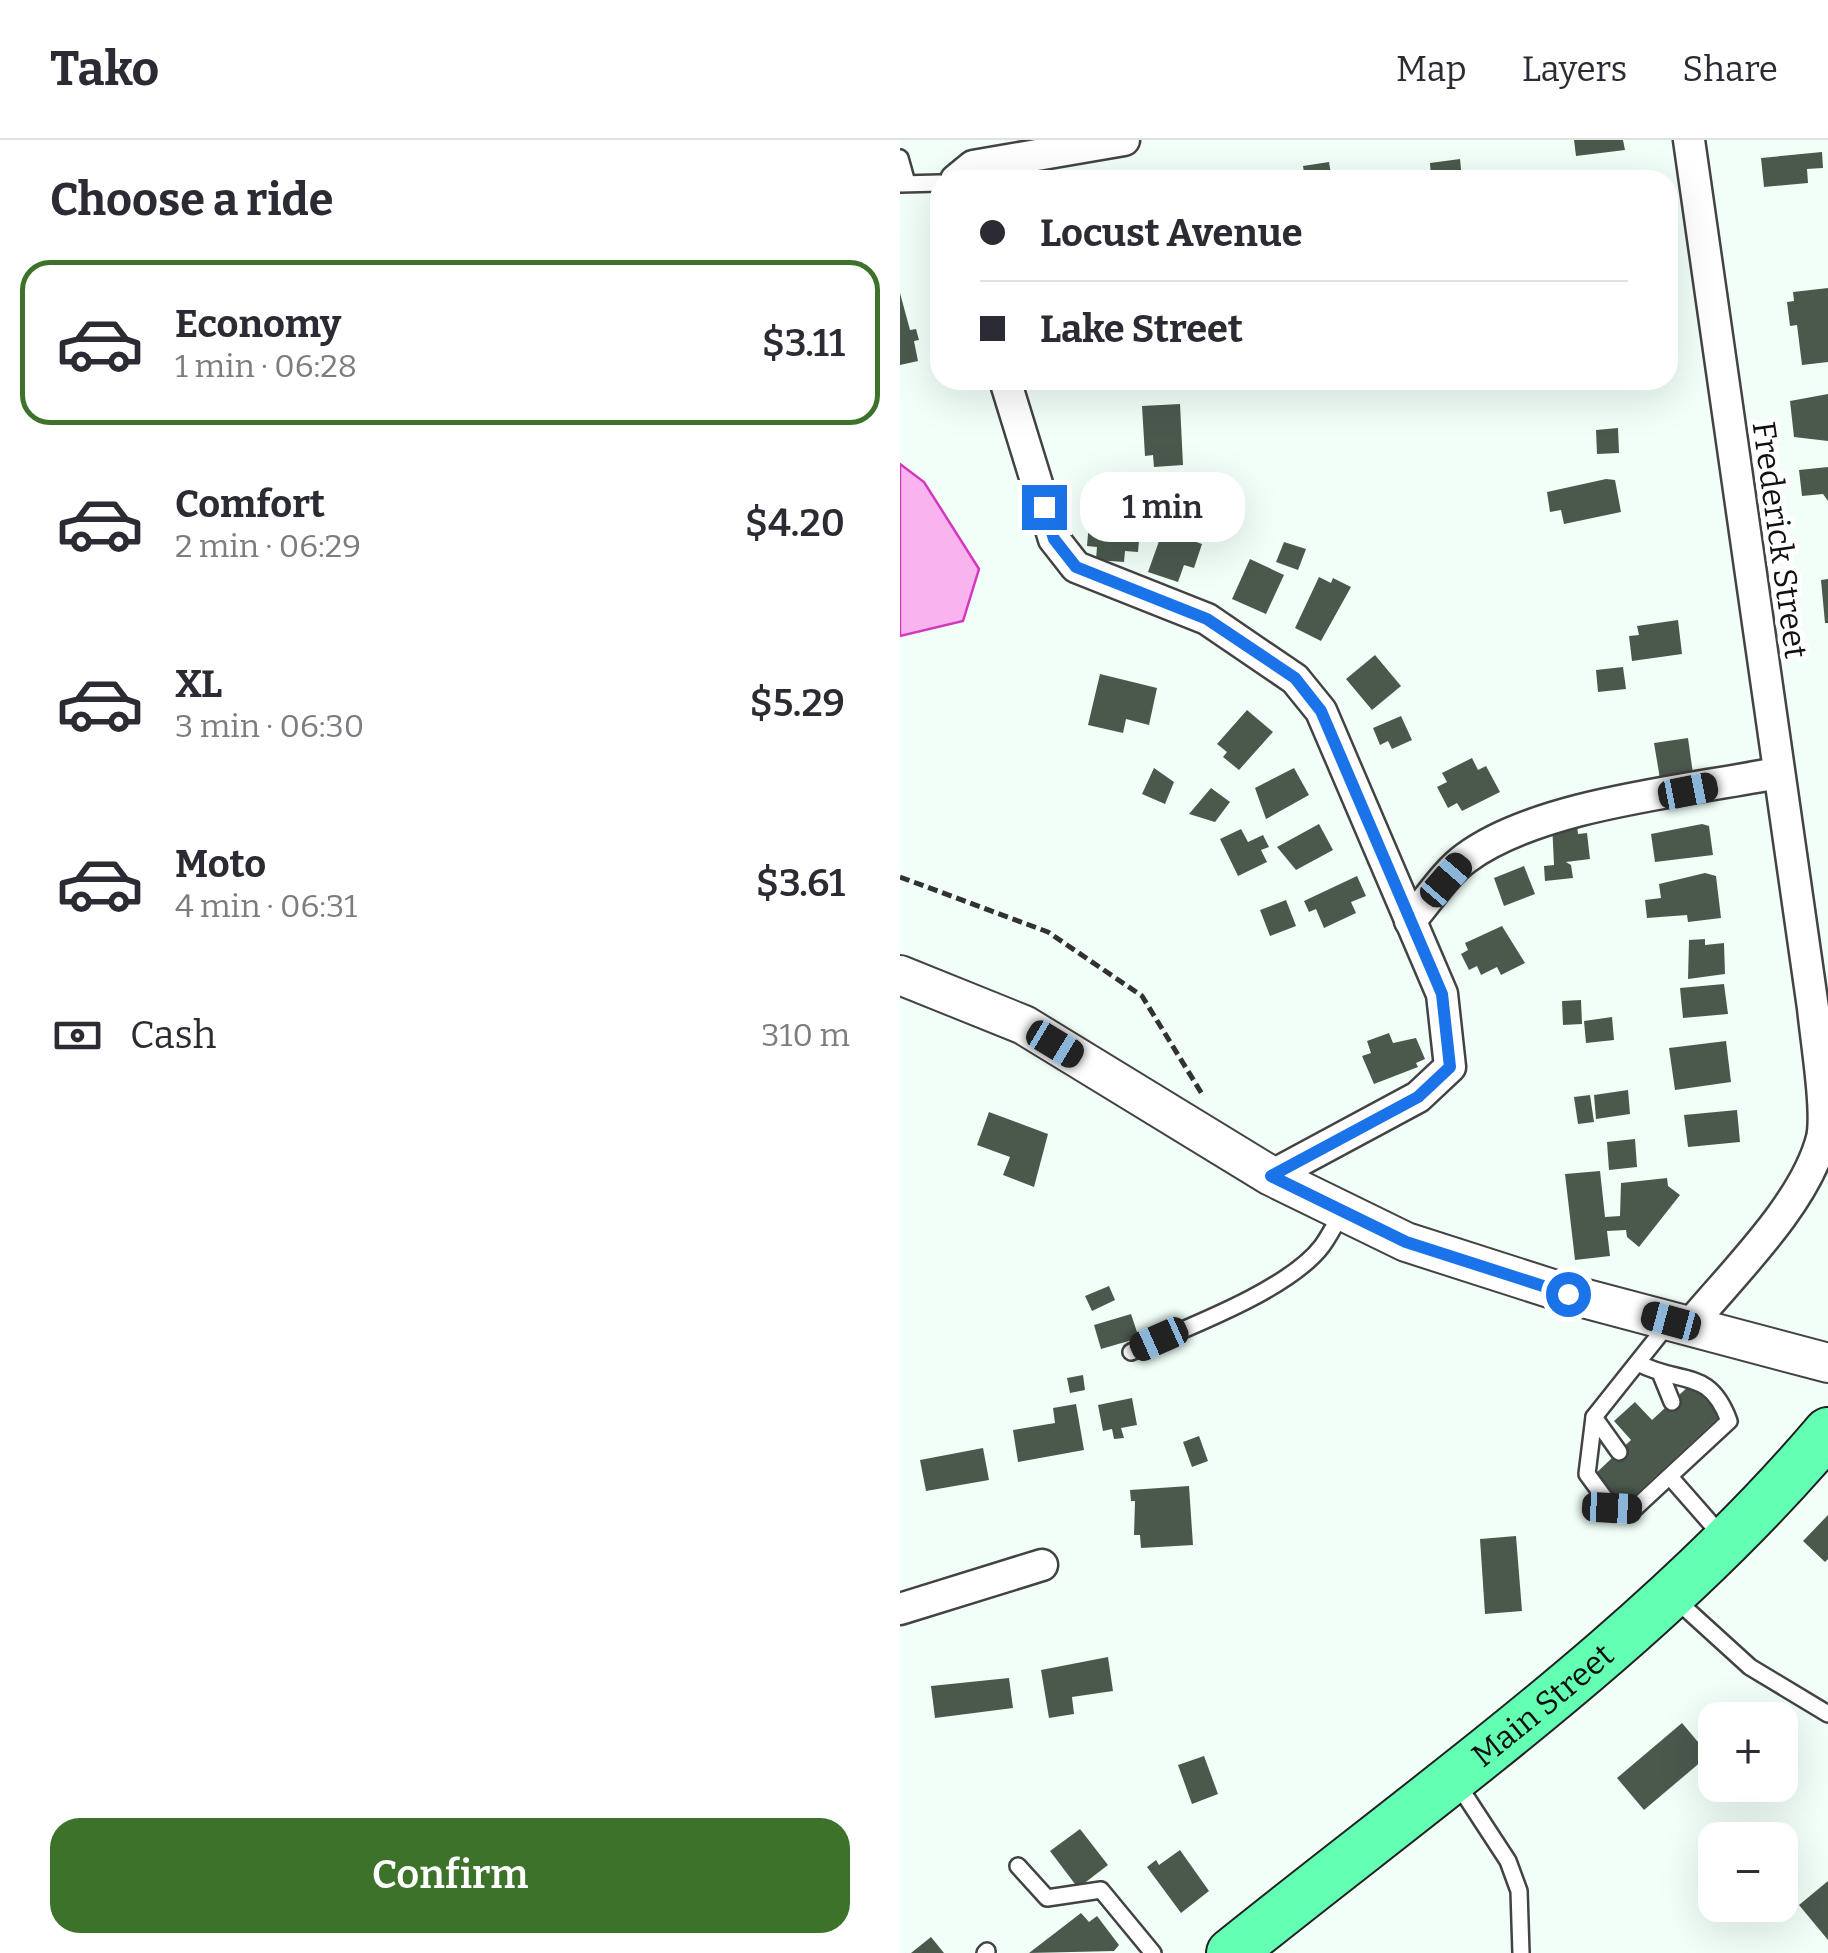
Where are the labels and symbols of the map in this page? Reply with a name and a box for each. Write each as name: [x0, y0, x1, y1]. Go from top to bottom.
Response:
street label: Frederick Street: [1745, 419, 1815, 661]
callout: 1 min: [1079, 472, 1244, 542]
route end: [1022, 485, 1067, 530]
car: [1656, 771, 1720, 811]
car: [1415, 848, 1477, 912]
car: [1022, 1016, 1088, 1072]
route start: [1546, 1272, 1591, 1317]
car: [1638, 1299, 1704, 1343]
car: [1125, 1313, 1193, 1365]
car: [1581, 1491, 1643, 1525]
street label: Main Street: [1464, 1636, 1621, 1775]

